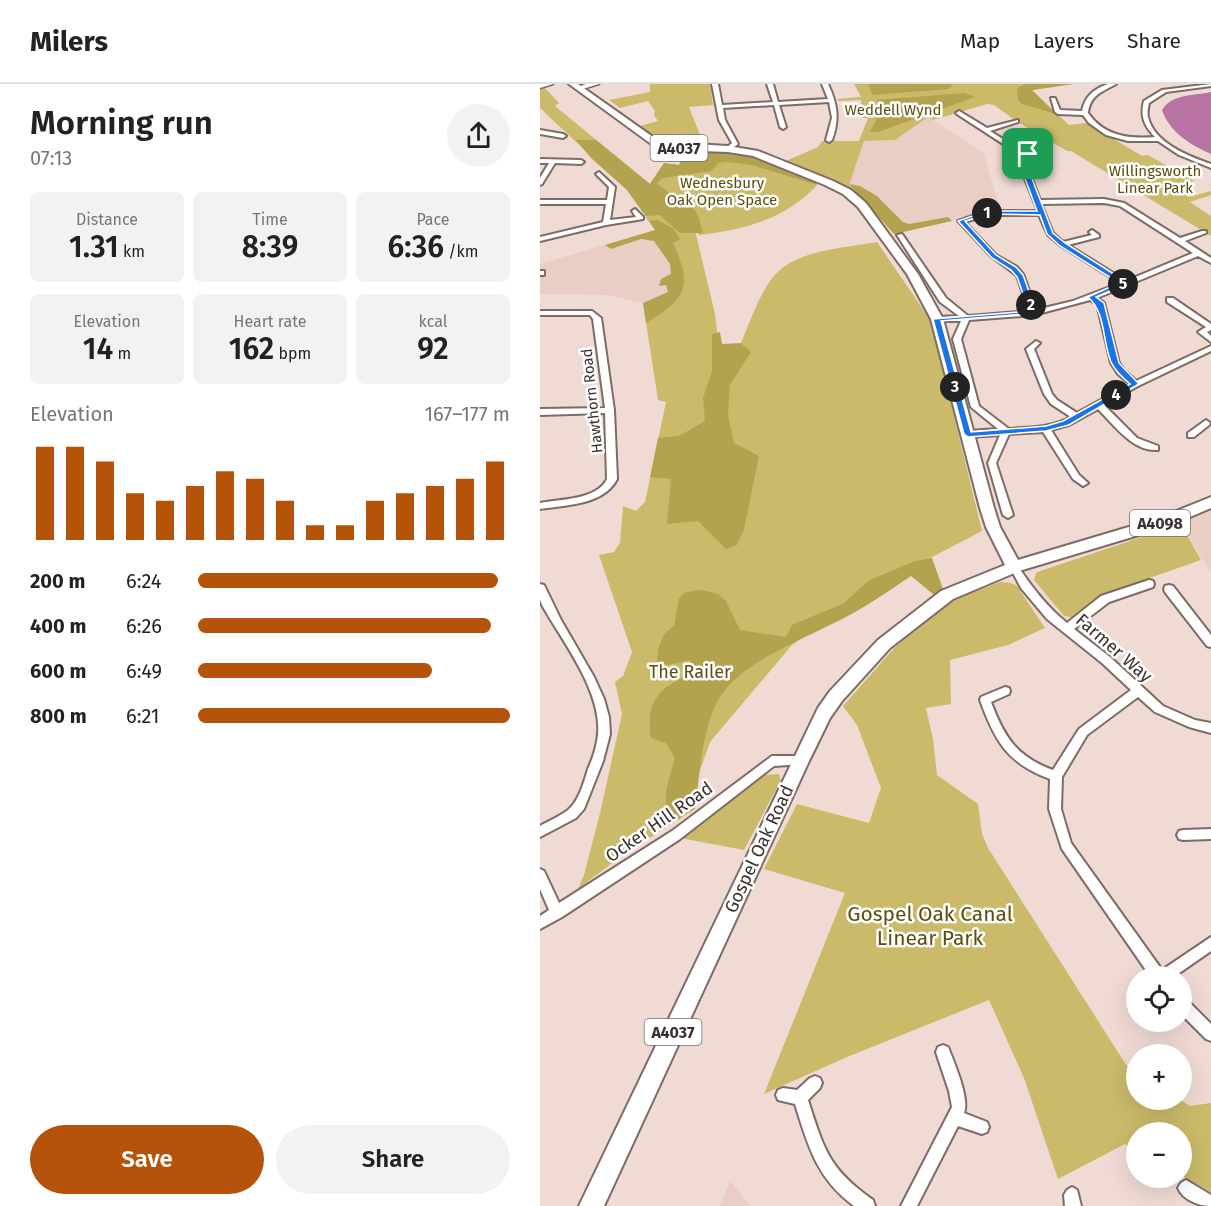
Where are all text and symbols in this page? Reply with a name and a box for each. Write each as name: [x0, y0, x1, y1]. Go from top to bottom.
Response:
text: Milers: [30, 25, 108, 58]
text: Map: [960, 28, 1000, 54]
text: Layers: [1033, 28, 1094, 54]
text: Share: [1127, 28, 1181, 54]
park label: Weddell Wynd: [845, 101, 941, 119]
text: Morning run: [30, 103, 213, 143]
button: share: [447, 104, 510, 167]
pin: [1002, 128, 1053, 179]
road number: A4037: [650, 135, 708, 161]
icon: arrive: [1011, 137, 1044, 170]
text: 07:13: [30, 146, 72, 170]
park label: Willingsworth Linear Park: [1109, 162, 1201, 197]
park label: Wednesbury Oak Open Space: [667, 174, 777, 209]
pin: 1: [972, 198, 1002, 228]
text: 1: [983, 203, 991, 222]
text: Distance: [76, 210, 138, 229]
text: Time: [252, 210, 288, 229]
text: Pace: [416, 210, 450, 229]
text: 1.31: [69, 229, 119, 265]
text: 8:39: [242, 229, 298, 265]
text: 6:36: [388, 229, 444, 265]
text: km: [119, 242, 145, 261]
text: /km: [444, 242, 478, 261]
pin: 5: [1108, 269, 1138, 299]
text: 5: [1119, 274, 1127, 293]
pin: 2: [1016, 290, 1046, 320]
text: 2: [1027, 295, 1035, 314]
text: Elevation: [73, 312, 141, 331]
text: Heart rate: [234, 312, 306, 331]
text: kcal: [419, 312, 447, 331]
text: 14: [83, 331, 113, 367]
text: 162: [229, 331, 274, 367]
text: 92: [417, 331, 449, 367]
text: m: [113, 344, 131, 363]
text: bpm: [274, 344, 311, 363]
street label: Hawthorn Road: [578, 348, 606, 454]
pin: 3: [940, 372, 970, 402]
text: 3: [951, 377, 959, 396]
pin: 4: [1101, 380, 1131, 410]
text: 4: [1111, 385, 1121, 404]
text: Elevation: [30, 402, 114, 426]
text: 167–177 m: [424, 402, 510, 426]
road number: A4098: [1130, 510, 1190, 536]
text: 200 m: [30, 569, 85, 593]
text: 6:24: [126, 569, 161, 593]
street label: Farmer Way: [1071, 609, 1157, 687]
text: 400 m: [30, 614, 86, 638]
text: 6:26: [126, 614, 162, 638]
text: 600 m: [30, 659, 86, 683]
text: 6:49: [126, 659, 162, 683]
park label: The Railer: [649, 661, 731, 683]
text: 800 m: [30, 704, 87, 728]
text: 6:21: [126, 704, 160, 728]
street label: Ocker Hill Road: [601, 777, 717, 867]
street label: Gospel Oak Road: [720, 782, 798, 916]
park label: Gospel Oak Canal Linear Park: [847, 901, 1013, 951]
map controls: [1126, 966, 1192, 1188]
button: locate: [1126, 966, 1192, 1032]
road number: A4037: [644, 1019, 702, 1045]
button: +: [1126, 1044, 1192, 1110]
button: −: [1126, 1122, 1192, 1188]
button: Save: [30, 1125, 264, 1194]
button: Share: [276, 1125, 510, 1194]

